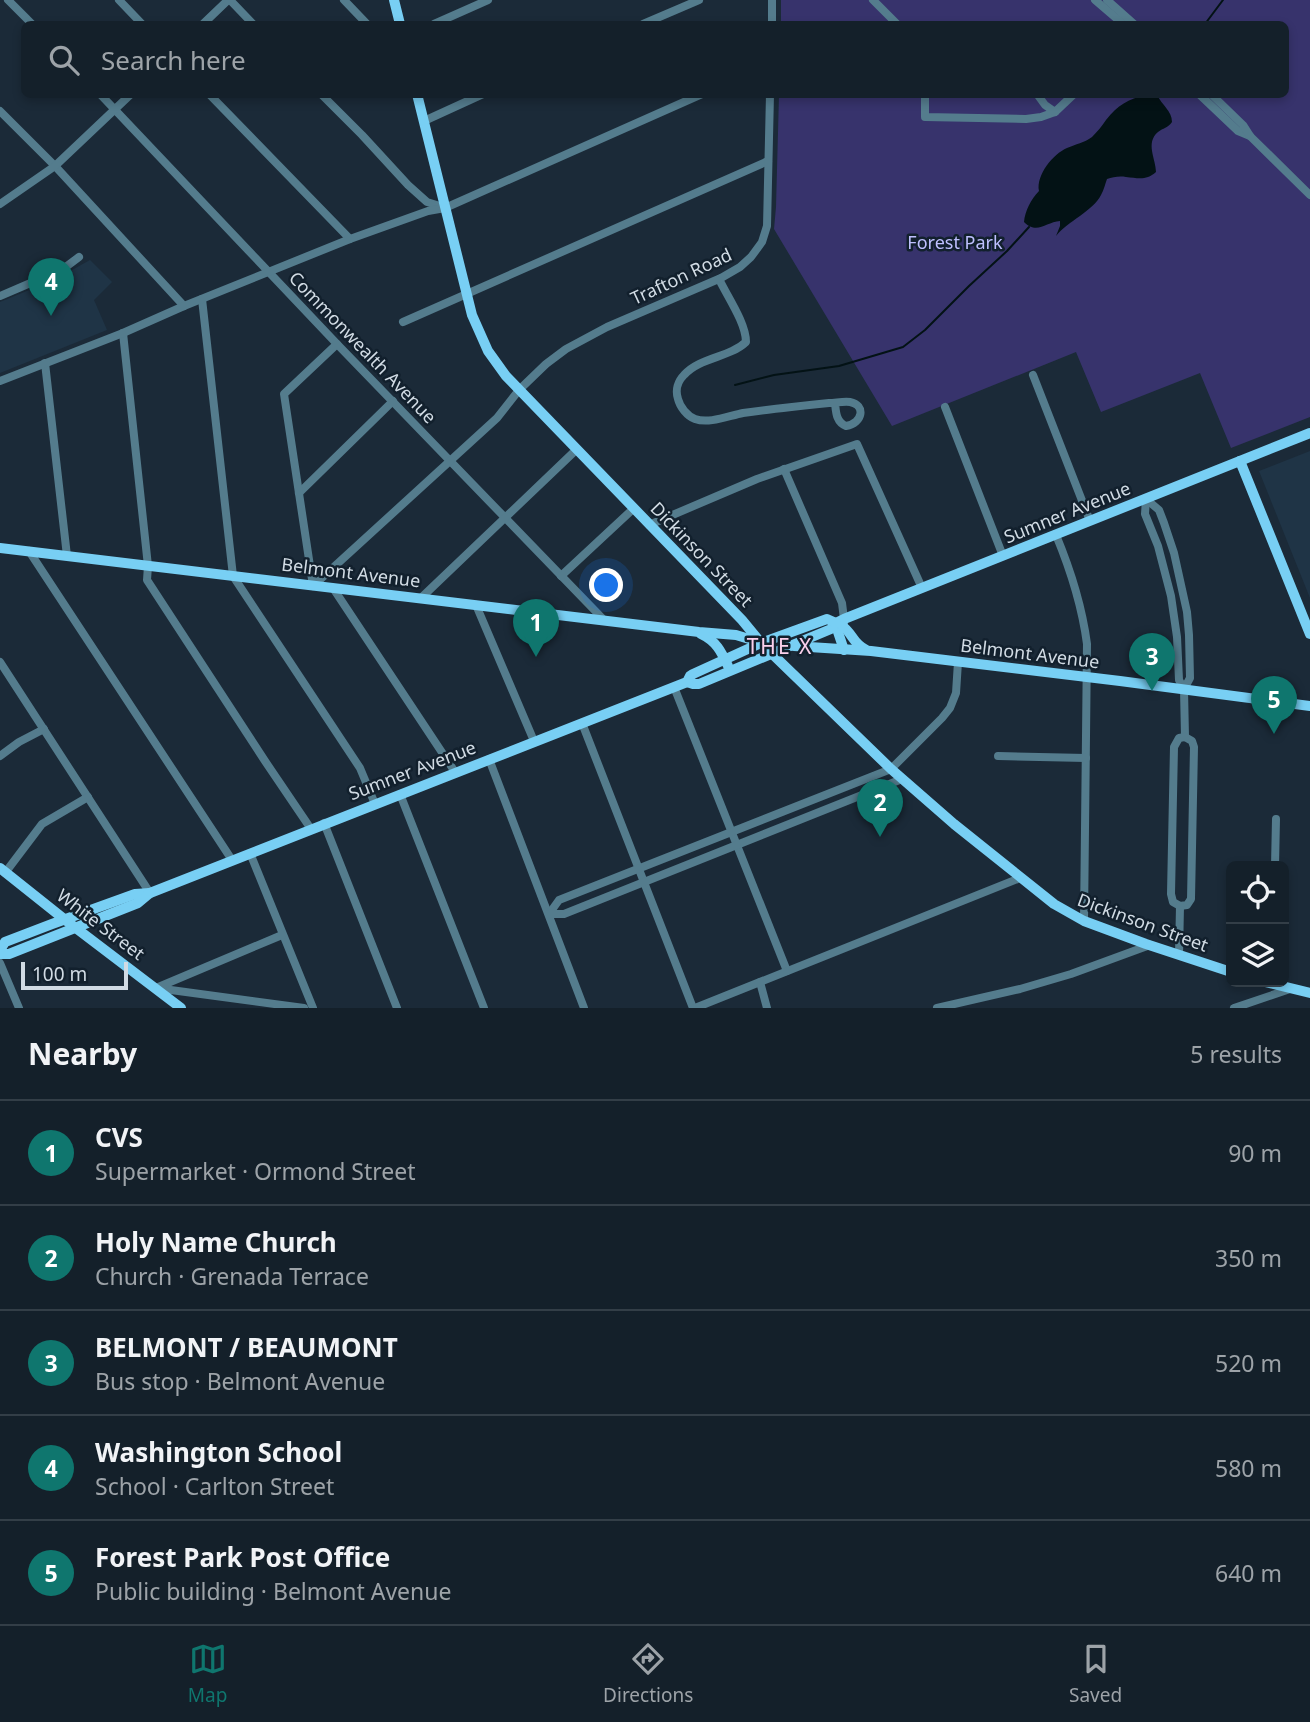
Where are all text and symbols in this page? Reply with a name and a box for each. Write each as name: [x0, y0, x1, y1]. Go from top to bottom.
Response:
search box: [21, 21, 1289, 98]
icon: search: [45, 41, 83, 79]
text: Search here: [101, 42, 246, 78]
park label: Forest Park: [907, 230, 1003, 254]
street label: Trafton Road: [627, 242, 735, 310]
pin: 4: [28, 258, 74, 316]
street label: Commonwealth Avenue: [284, 266, 442, 428]
street label: Sumner Avenue: [1000, 476, 1134, 548]
street label: Dickinson Street: [646, 496, 759, 612]
street label: Belmont Avenue: [280, 552, 422, 592]
your location: [589, 568, 623, 602]
pin: 1: [513, 599, 559, 657]
district label: THE X: [747, 632, 813, 660]
street label: Belmont Avenue: [959, 633, 1101, 673]
pin: 3: [1129, 633, 1175, 691]
pin: 5: [1251, 676, 1297, 734]
street label: Sumner Avenue: [345, 735, 479, 805]
pin: 2: [857, 779, 903, 837]
map controls: [1226, 861, 1289, 987]
button: locate: [1226, 861, 1289, 924]
street label: White Street: [52, 883, 150, 965]
street label: Dickinson Street: [1074, 887, 1212, 957]
button: layers: [1226, 924, 1289, 987]
scale bar: [21, 959, 128, 991]
text: 100 m: [32, 961, 87, 987]
text: Nearby: [28, 1033, 137, 1074]
text: 5 results: [1190, 1038, 1282, 1070]
text: CVS: [95, 1119, 143, 1155]
text: 1: [44, 1137, 58, 1169]
text: 90 m: [1228, 1137, 1282, 1169]
text: Supermarket · Ormond Street: [95, 1155, 415, 1187]
text: Holy Name Church: [95, 1224, 337, 1260]
text: 2: [44, 1242, 58, 1274]
text: 350 m: [1215, 1242, 1282, 1274]
text: Church · Grenada Terrace: [95, 1260, 369, 1292]
text: BELMONT / BEAUMONT: [95, 1329, 398, 1365]
text: 3: [44, 1347, 58, 1379]
text: 520 m: [1215, 1347, 1282, 1379]
text: Bus stop · Belmont Avenue: [95, 1365, 385, 1397]
text: Washington School: [95, 1434, 342, 1470]
text: 4: [44, 1452, 58, 1484]
text: 580 m: [1215, 1452, 1282, 1484]
text: School · Carlton Street: [95, 1470, 334, 1502]
text: Forest Park Post Office: [95, 1539, 390, 1575]
text: 5: [44, 1557, 58, 1589]
text: 640 m: [1215, 1557, 1282, 1589]
text: Public building · Belmont Avenue: [95, 1575, 451, 1607]
tab: Map: [188, 1640, 227, 1708]
tab: Directions: [603, 1640, 693, 1708]
tab: Saved: [1069, 1640, 1122, 1708]

